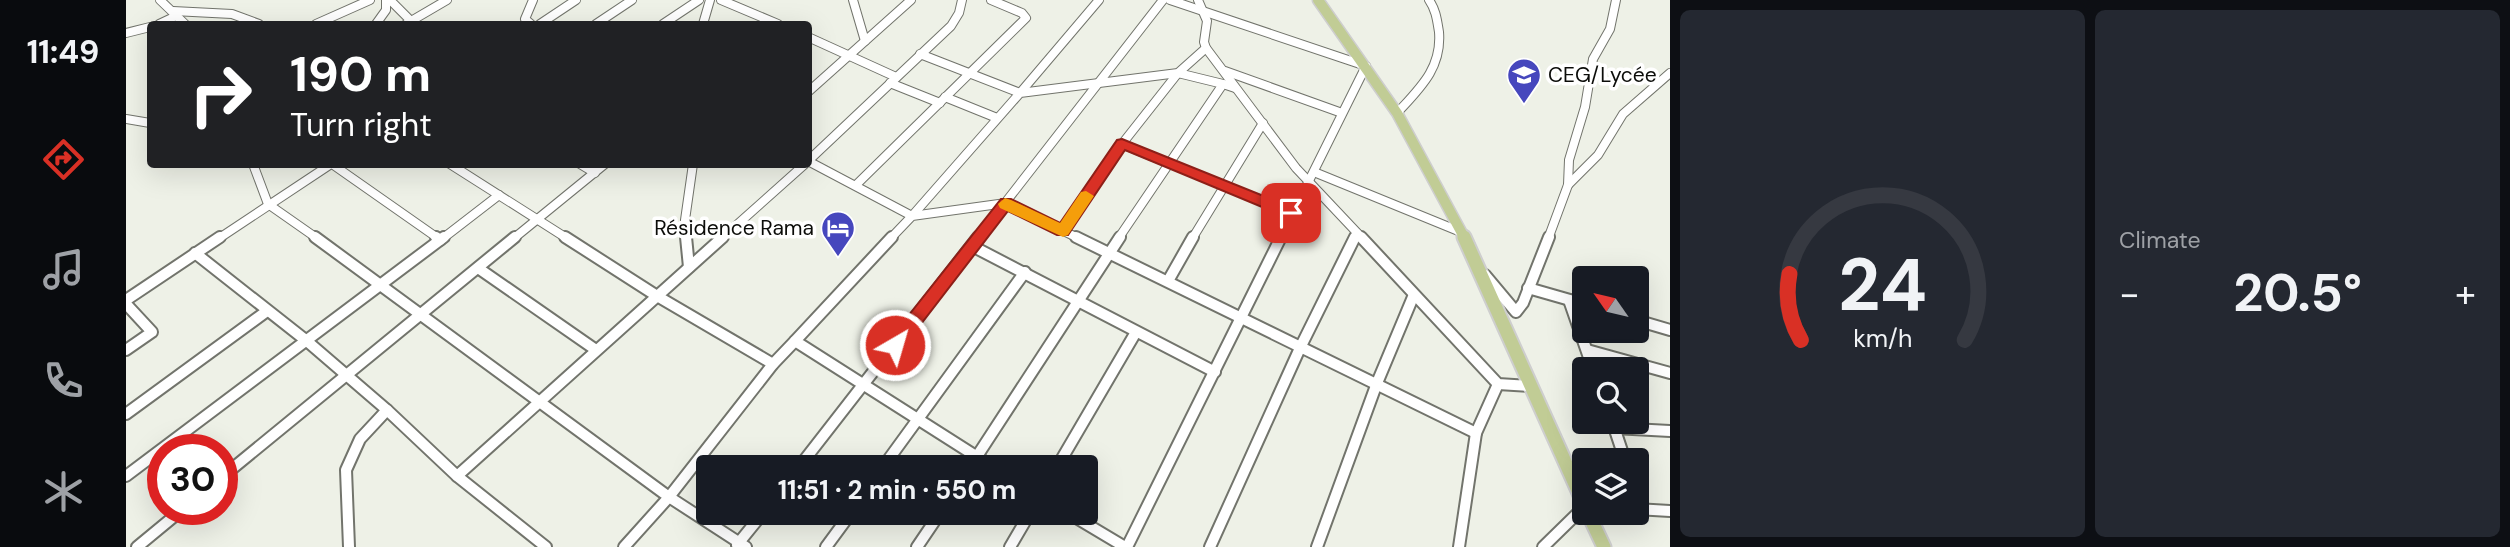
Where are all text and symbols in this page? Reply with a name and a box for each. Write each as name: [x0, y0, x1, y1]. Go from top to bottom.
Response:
text: 11:49: [27, 31, 99, 73]
text: 190 m: [290, 42, 431, 106]
icon: right: [175, 49, 266, 140]
school or university icon: CEG/Lycée: [1505, 56, 1543, 105]
place label: CEG/Lycée: [1548, 61, 1657, 89]
text: Turn right: [290, 104, 432, 146]
icon: directions: [39, 135, 88, 184]
pin: [1261, 183, 1321, 243]
icon: arrive: [1272, 194, 1310, 232]
hotel icon: Résidence Rama: [819, 209, 857, 258]
place label: Résidence Rama: [654, 214, 814, 242]
text: Climate: [2119, 225, 2201, 255]
text: 24: [1838, 238, 1927, 333]
icon: music: [39, 245, 88, 294]
text: 20.5°: [2233, 259, 2362, 327]
north arrow: [1572, 266, 1648, 343]
map controls: [1572, 266, 1649, 525]
text: −: [2119, 269, 2140, 319]
text: +: [2455, 269, 2476, 319]
position arrow: [858, 308, 932, 382]
text: km/h: [1853, 321, 1912, 354]
icon: phone: [39, 356, 88, 405]
button: search: [1572, 357, 1649, 434]
speed limit sign: 30: [147, 434, 238, 525]
button: layers: [1572, 448, 1649, 525]
icon: climate: [39, 467, 88, 516]
text: 11:51 · 2 min · 550 m: [778, 473, 1016, 507]

